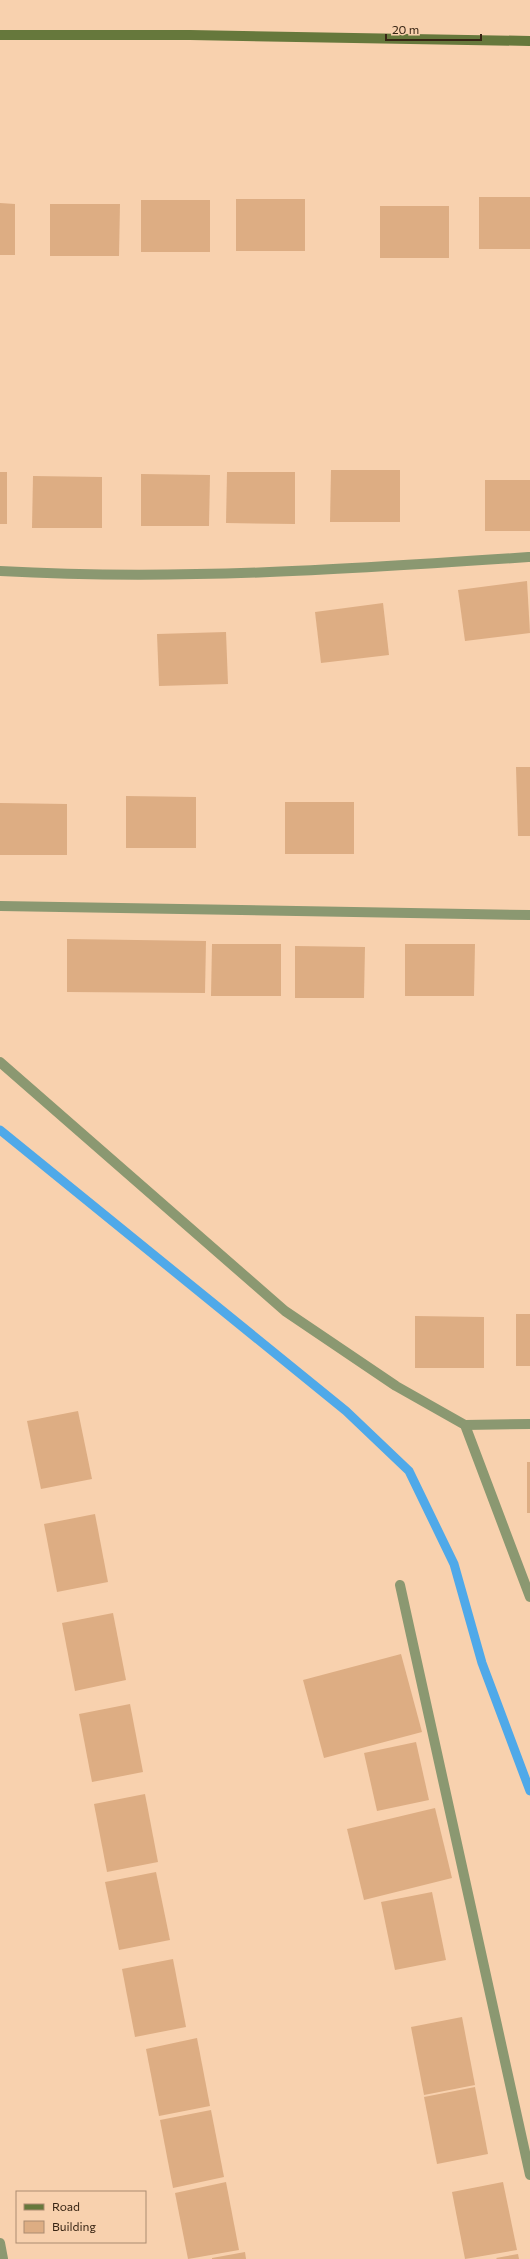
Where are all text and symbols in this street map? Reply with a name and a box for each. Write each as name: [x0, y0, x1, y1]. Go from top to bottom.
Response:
scale bar: [386, 16, 481, 42]
text: 20 m: [392, 22, 419, 36]
legend: [16, 2191, 146, 2243]
text: Road: [52, 2199, 80, 2213]
text: Building: [52, 2219, 96, 2233]

